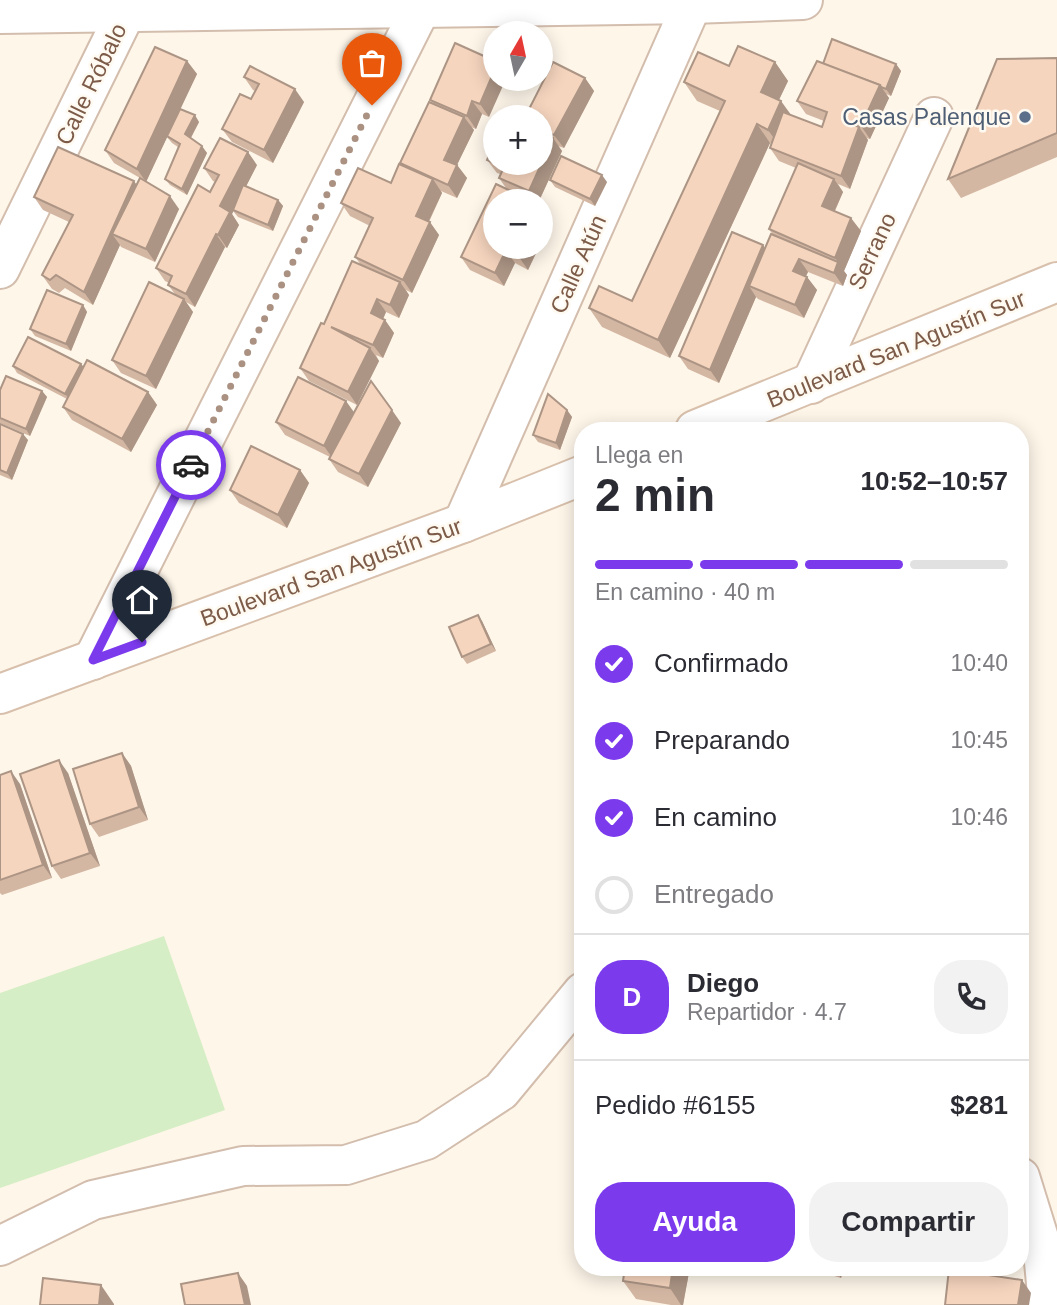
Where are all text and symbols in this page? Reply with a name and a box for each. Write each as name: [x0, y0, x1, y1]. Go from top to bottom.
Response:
street label: Calle Róbalo: [50, 19, 132, 149]
north arrow: [483, 21, 553, 91]
map controls: [483, 21, 553, 259]
pin: [342, 33, 402, 105]
icon: bag: [353, 44, 391, 82]
place label: Casas Palenque: [842, 104, 1011, 130]
button: +: [483, 105, 553, 175]
marker: Casas Palenque: [1017, 109, 1033, 125]
button: −: [483, 189, 553, 259]
street label: Serrano: [843, 208, 901, 294]
street label: Calle Atún: [545, 211, 611, 317]
street label: Boulevard San Agustín Sur: [763, 285, 1029, 413]
courier: [156, 430, 226, 500]
text: Llega en: [595, 442, 683, 468]
icon: car: [172, 446, 210, 484]
text: 10:52–10:57: [861, 466, 1008, 496]
text: 2 min: [595, 469, 715, 521]
street label: Boulevard San Agustín Sur: [197, 512, 466, 631]
pin: [112, 570, 172, 642]
text: En camino · 40 m: [595, 579, 775, 605]
icon: home: [123, 581, 161, 619]
icon: check: [595, 645, 633, 683]
text: Confirmado: [654, 648, 788, 678]
text: 10:40: [950, 650, 1008, 676]
icon: check: [595, 722, 633, 760]
text: Preparando: [654, 725, 790, 755]
text: 10:45: [950, 727, 1008, 753]
icon: check: [595, 799, 633, 837]
text: En camino: [654, 802, 777, 832]
text: 10:46: [950, 804, 1008, 830]
text: Entregado: [654, 879, 774, 909]
button: phone: [934, 960, 1008, 1034]
text: Diego: [687, 968, 759, 998]
text: D: [623, 982, 641, 1012]
text: Repartidor · 4.7: [687, 999, 847, 1025]
text: Pedido #6155: [595, 1090, 755, 1120]
text: $281: [950, 1090, 1008, 1120]
button: Ayuda: [595, 1182, 795, 1262]
button: Compartir: [809, 1182, 1008, 1262]

